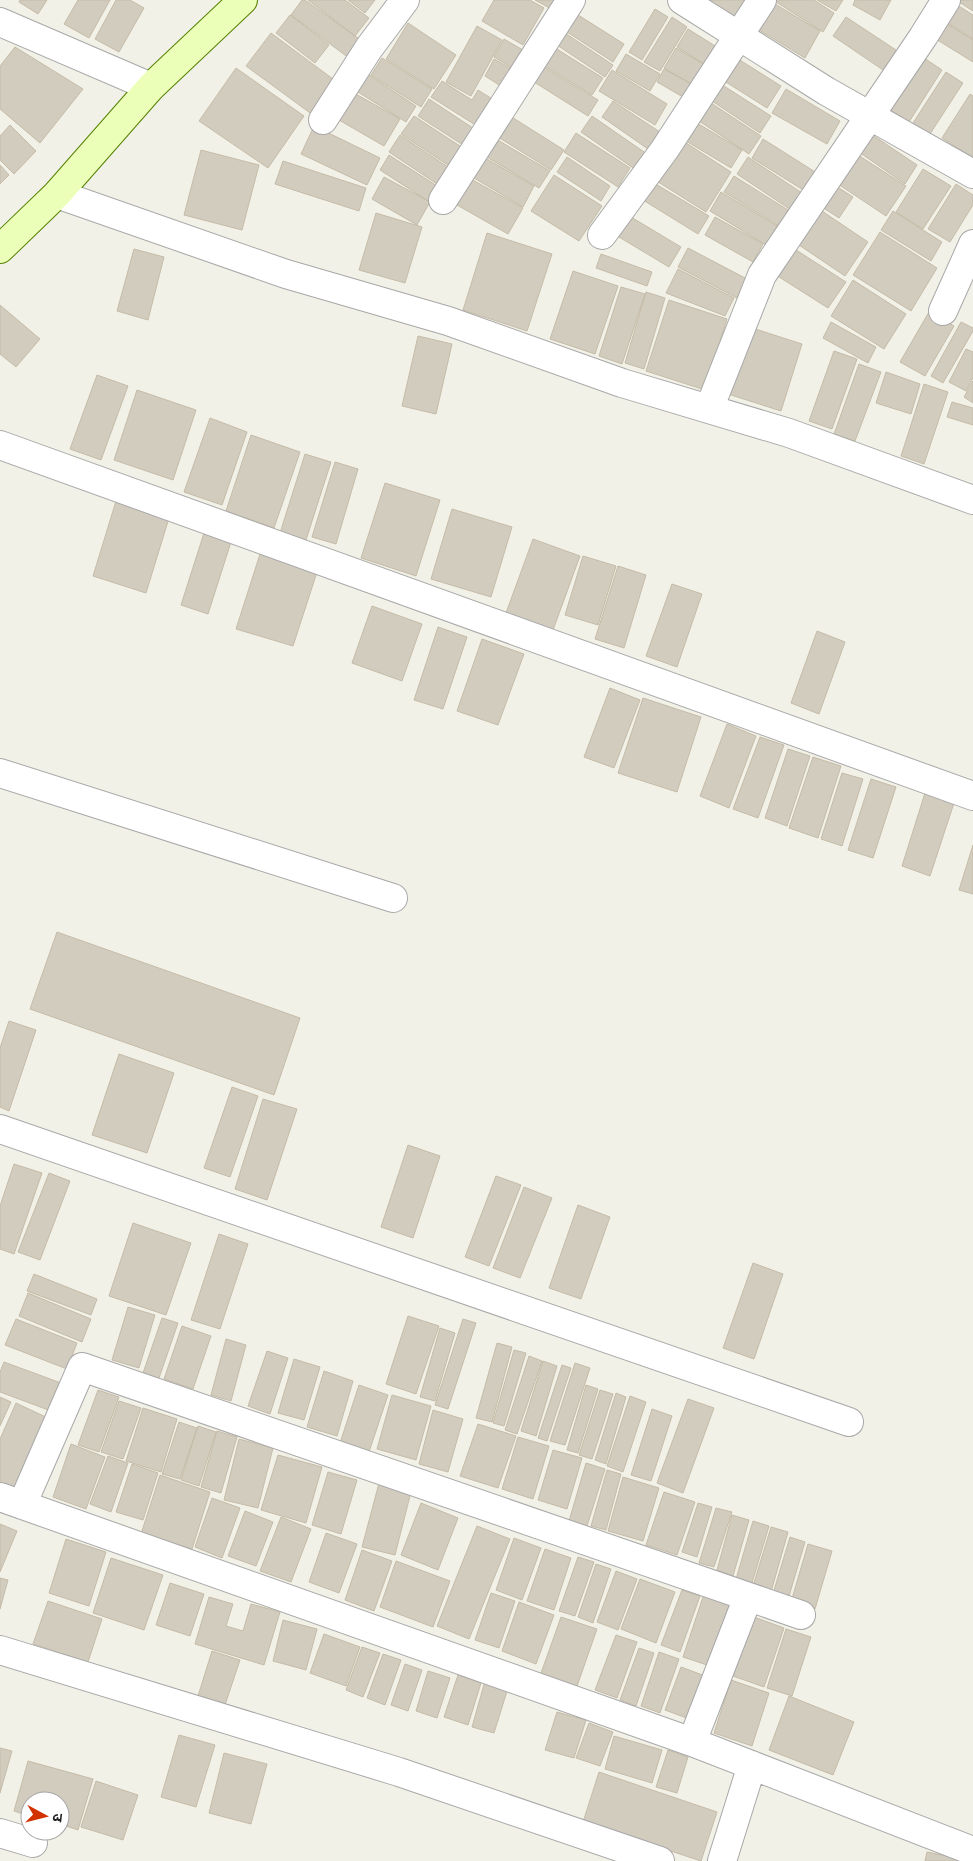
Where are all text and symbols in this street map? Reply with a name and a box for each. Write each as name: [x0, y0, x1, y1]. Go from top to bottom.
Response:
north arrow: [20, 1791, 70, 1841]
text: उ: [48, 1812, 66, 1823]

